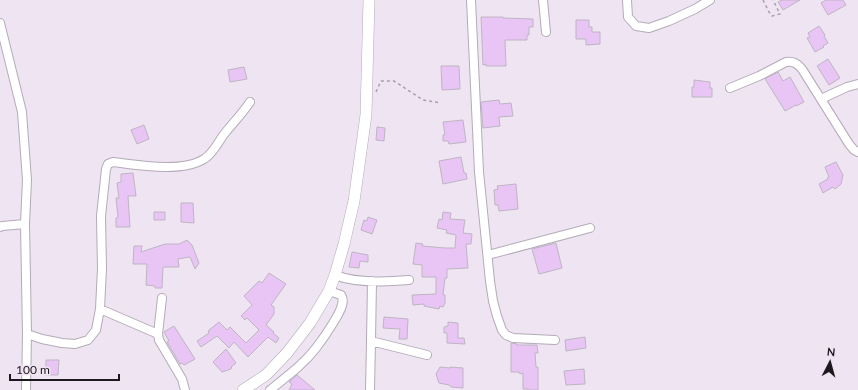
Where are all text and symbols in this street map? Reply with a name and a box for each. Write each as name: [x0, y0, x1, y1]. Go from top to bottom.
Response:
north arrow: [810, 342, 850, 382]
text: N: [826, 345, 836, 358]
scale bar: [10, 356, 119, 382]
text: 100 m: [16, 362, 50, 377]

